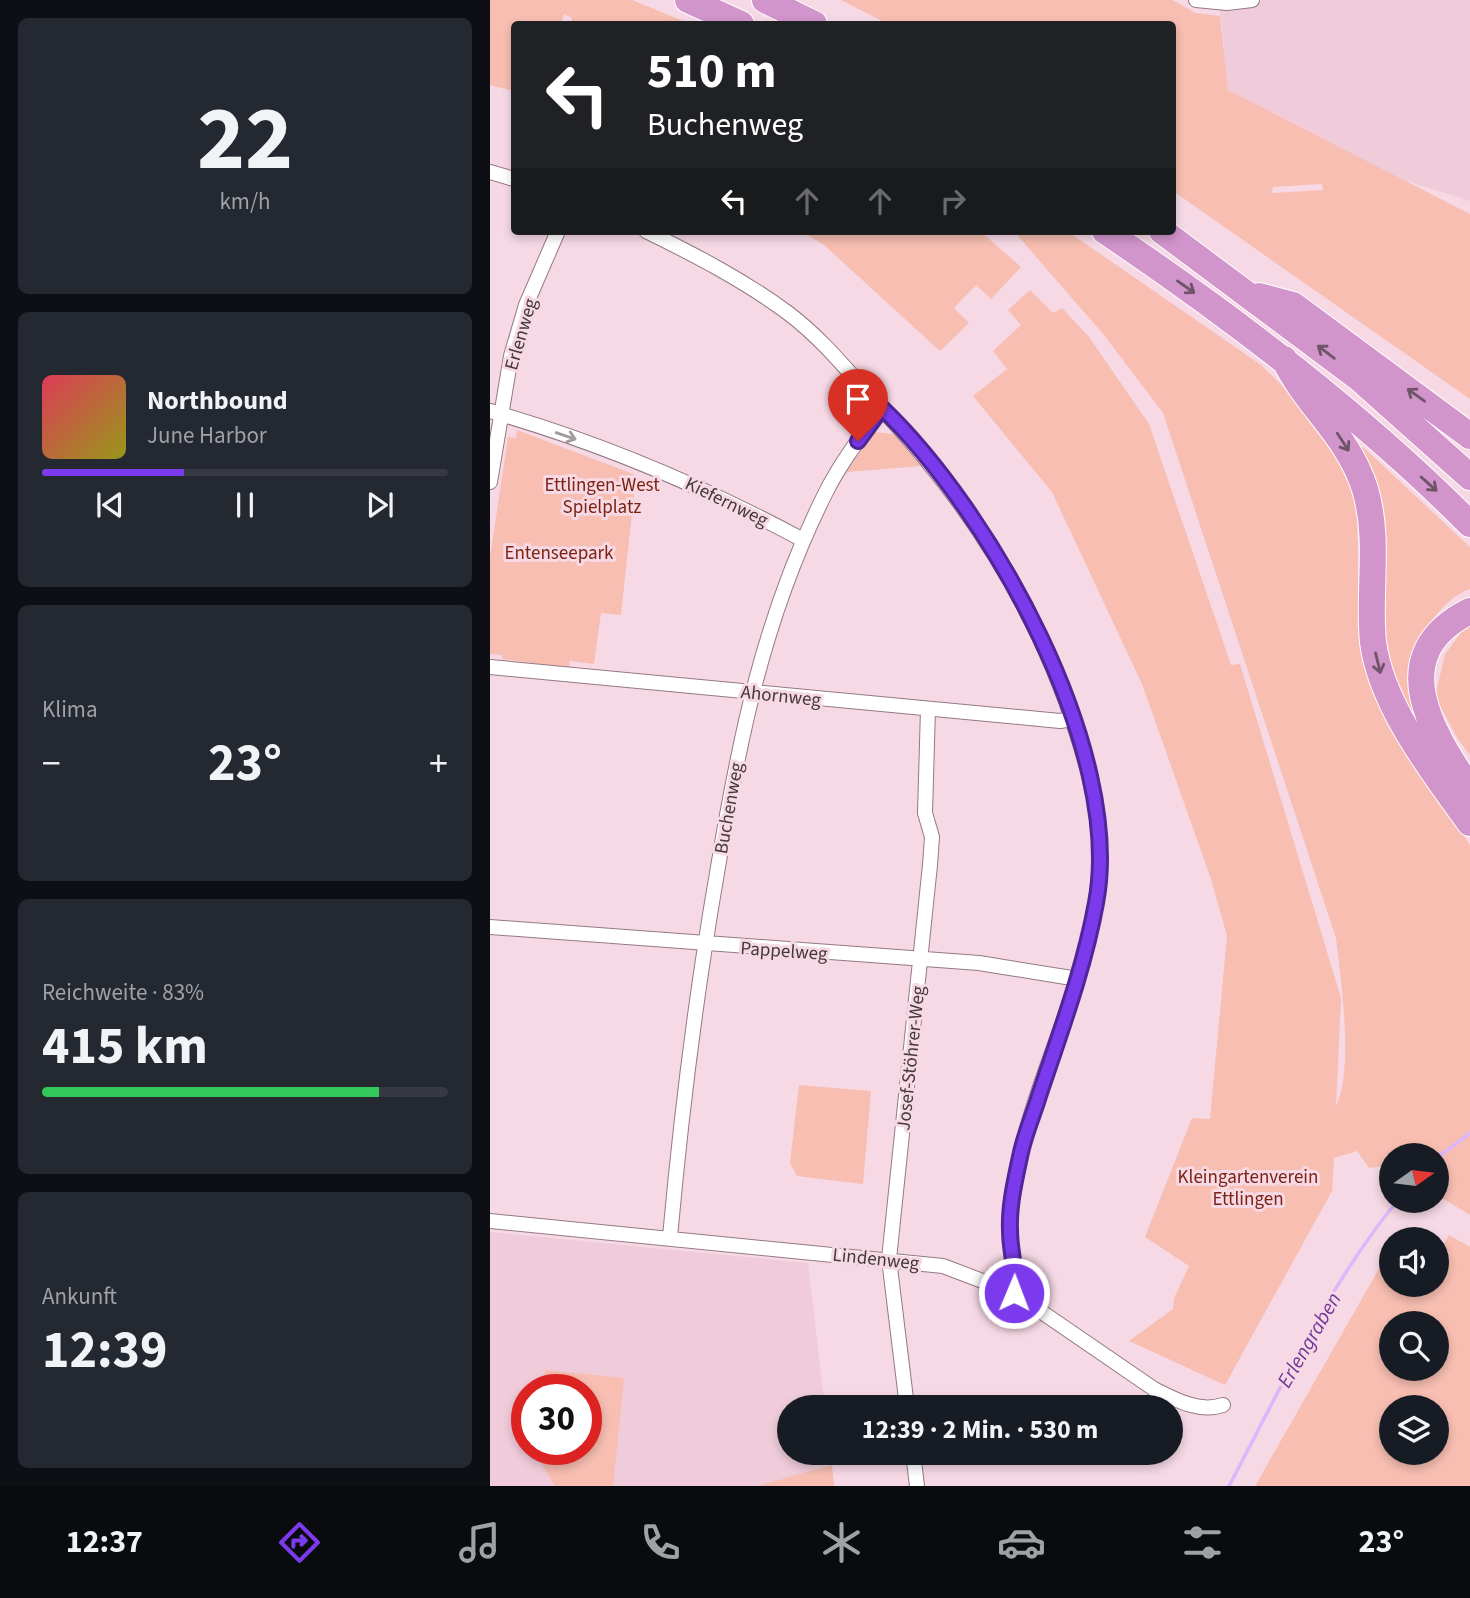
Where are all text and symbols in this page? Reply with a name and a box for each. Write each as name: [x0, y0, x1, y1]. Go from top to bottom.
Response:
text: 510 m: [647, 37, 776, 107]
icon: left: [532, 49, 623, 140]
text: 22: [197, 75, 293, 204]
text: Buchenweg: [647, 102, 803, 148]
icon: left: [715, 182, 753, 220]
icon: ahead: [788, 182, 826, 220]
icon: ahead: [861, 182, 899, 220]
icon: right: [934, 182, 972, 220]
text: km/h: [219, 185, 271, 218]
one-way arrow: [1176, 280, 1195, 294]
street label: Erlenweg: [498, 295, 545, 374]
one-way arrow: [1317, 345, 1335, 360]
pin: [828, 369, 888, 441]
icon: arrive: [839, 380, 877, 418]
text: Northbound: [147, 382, 288, 419]
one-way arrow: [1407, 388, 1426, 402]
text: June Harbor: [147, 419, 267, 452]
one-way arrow: [554, 431, 576, 443]
one-way arrow: [1336, 432, 1350, 452]
street label: Kiefernweg: [680, 471, 773, 534]
park label: Ettlingen-West Spielplatz: [544, 472, 660, 521]
one-way arrow: [1420, 475, 1437, 492]
icon: previous: [91, 486, 129, 524]
icon: pause: [226, 486, 264, 524]
icon: next: [361, 486, 399, 524]
park label: Entenseepark: [504, 540, 614, 567]
one-way arrow: [1372, 651, 1385, 674]
street label: Ahornweg: [739, 679, 823, 714]
text: Klima: [42, 693, 98, 726]
text: 23°: [208, 727, 282, 801]
text: −: [42, 737, 61, 791]
text: +: [429, 737, 448, 791]
street label: Buchenweg: [708, 760, 751, 856]
street label: Pappelweg: [739, 935, 829, 968]
text: Reichweite · 83%: [42, 976, 204, 1009]
street label: Josef-Stöhrer-Weg: [890, 984, 933, 1132]
text: 415 km: [42, 1010, 208, 1084]
north arrow: [1379, 1143, 1449, 1213]
map controls: [1379, 1143, 1449, 1465]
park label: Kleingartenverein Ettlingen: [1178, 1164, 1318, 1213]
button: sound: [1379, 1227, 1449, 1297]
street label: Lindenweg: [831, 1242, 921, 1278]
position arrow: [977, 1256, 1051, 1330]
text: Ankunft: [42, 1280, 117, 1313]
water label: Erlengraben: [1270, 1287, 1348, 1393]
button: search: [1379, 1311, 1449, 1381]
text: 12:39: [42, 1314, 167, 1388]
speed limit sign: 30: [511, 1374, 602, 1465]
button: layers: [1379, 1395, 1449, 1465]
text: 12:39 · 2 Min. · 530 m: [862, 1411, 1098, 1448]
icon: directions: [275, 1518, 324, 1567]
icon: music: [455, 1518, 504, 1567]
icon: phone: [636, 1518, 685, 1567]
icon: climate: [817, 1518, 866, 1567]
icon: car: [997, 1518, 1046, 1567]
icon: filters: [1178, 1518, 1227, 1567]
text: 12:37: [66, 1519, 143, 1565]
text: 23°: [1359, 1519, 1404, 1565]

